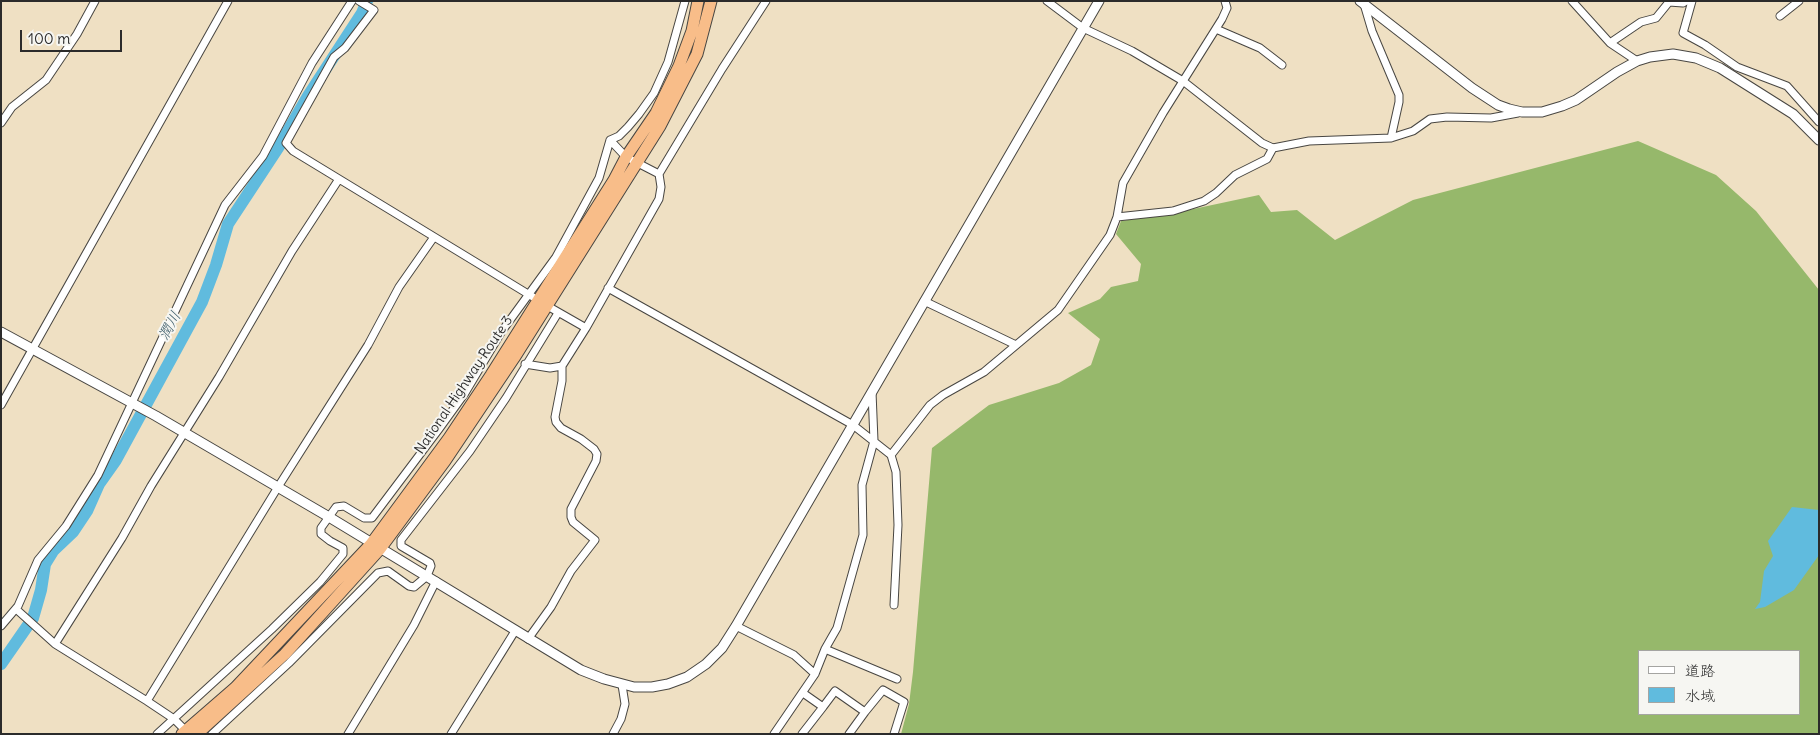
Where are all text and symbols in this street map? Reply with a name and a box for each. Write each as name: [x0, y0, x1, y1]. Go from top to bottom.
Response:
scale bar: [22, 20, 125, 52]
text: 100 m: [28, 29, 70, 48]
water label: 潤川: [155, 309, 185, 343]
street label: National Highway Route 3: [411, 313, 517, 457]
legend: [1638, 650, 1800, 715]
text: 道路: [1685, 661, 1715, 680]
text: 水域: [1685, 686, 1715, 705]

